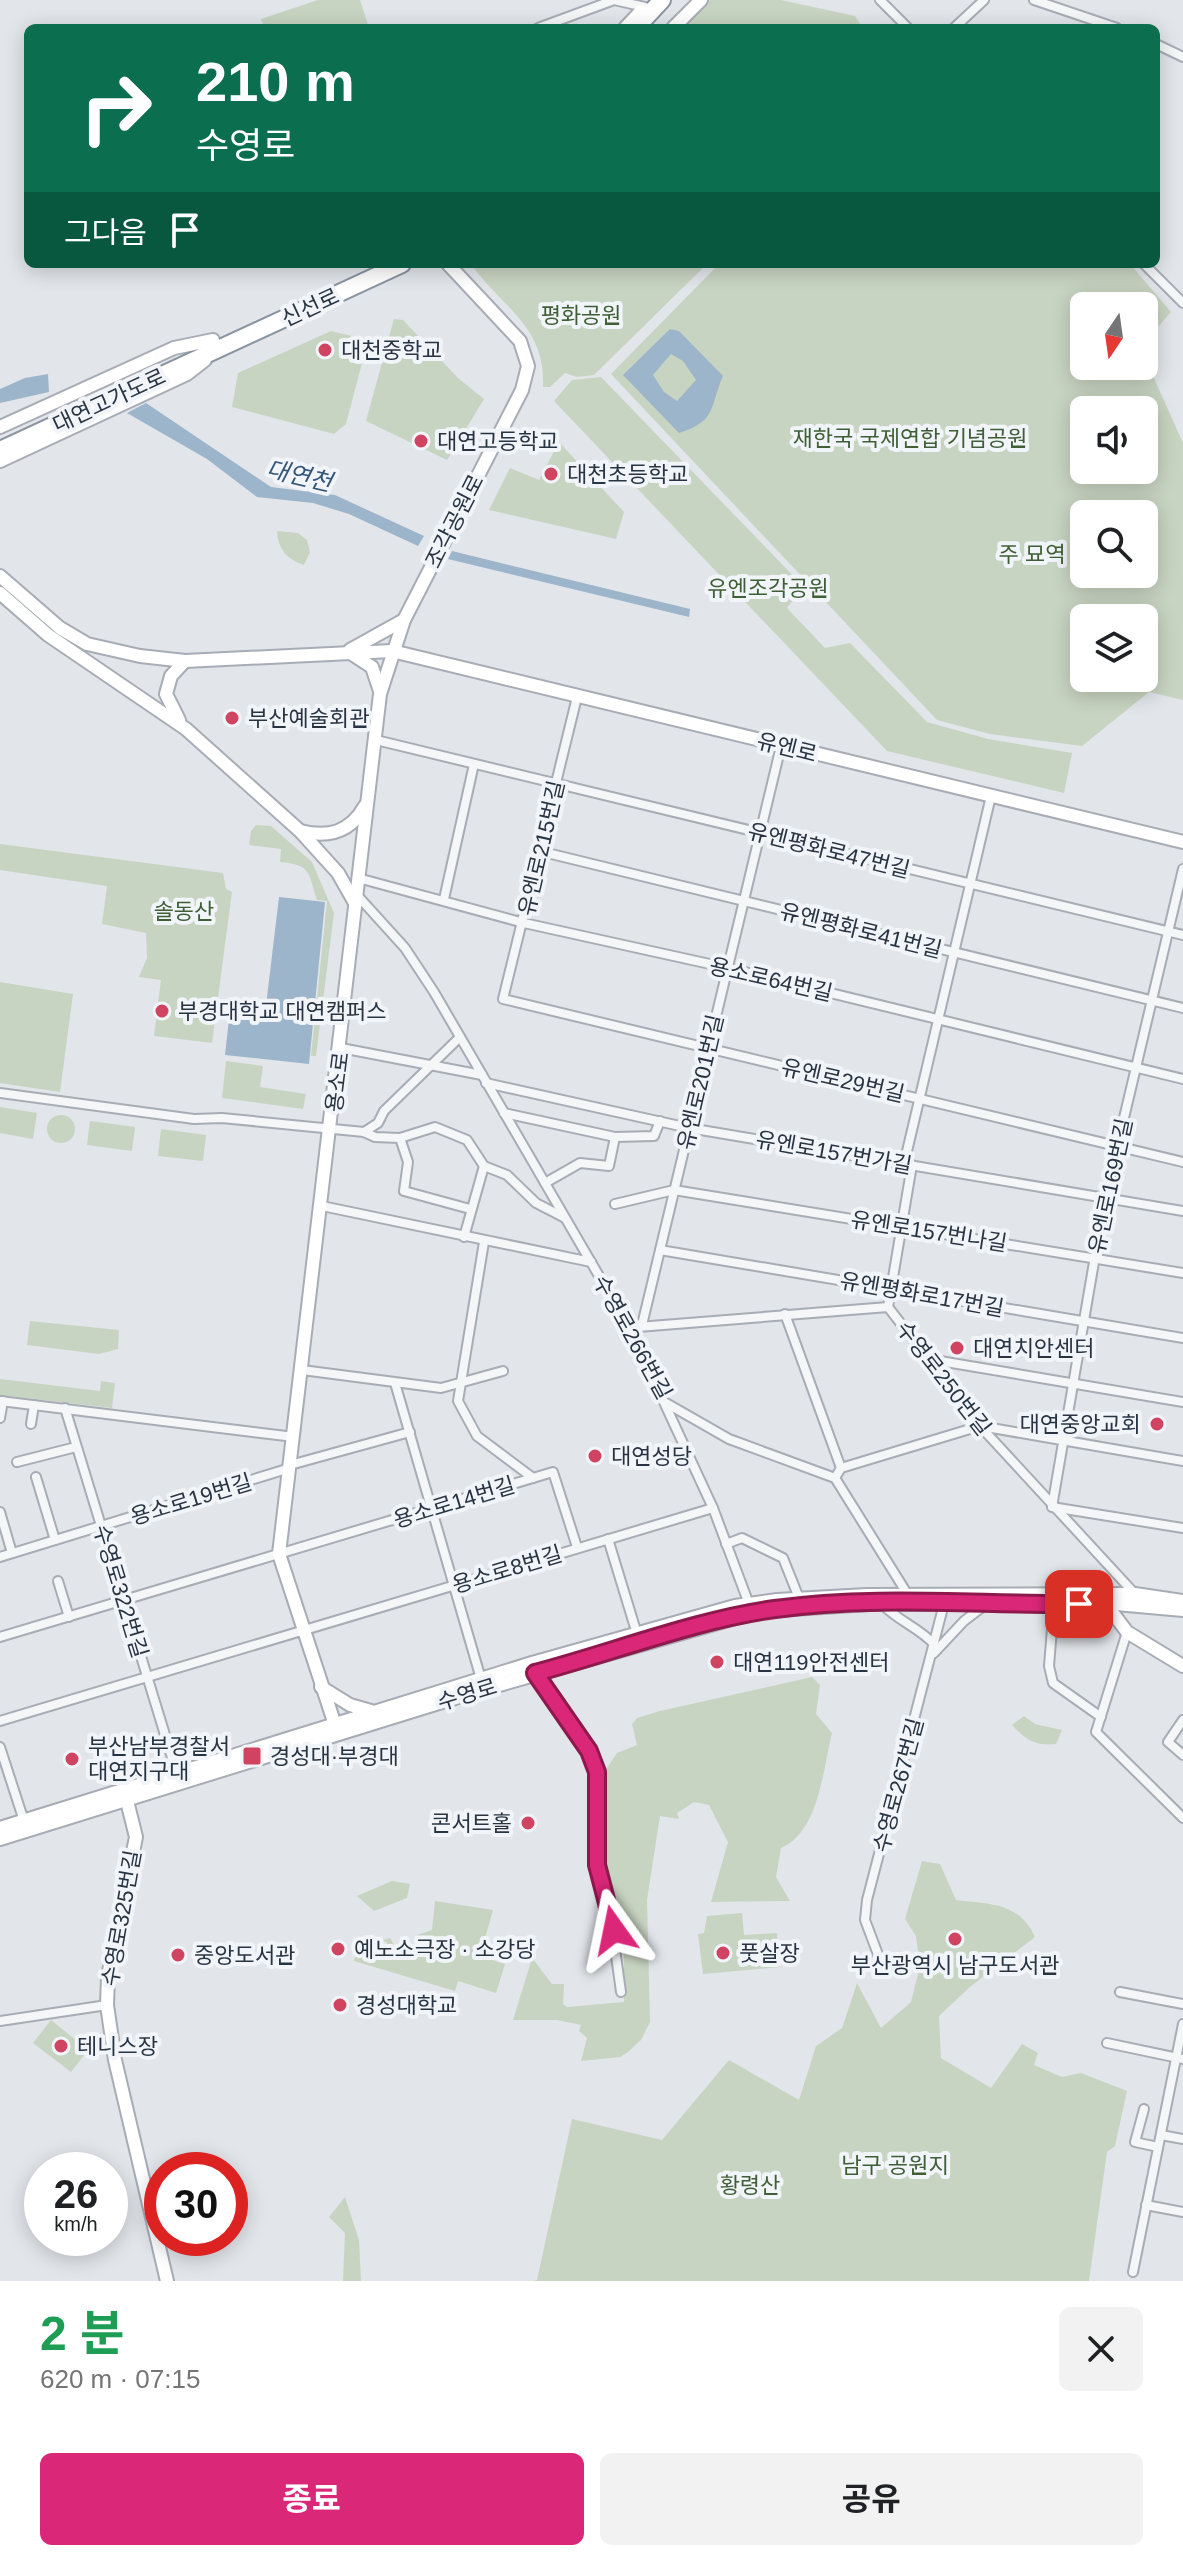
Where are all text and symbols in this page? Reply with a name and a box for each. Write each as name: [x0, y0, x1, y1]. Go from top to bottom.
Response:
text: 210 m: [196, 50, 355, 113]
icon: right: [64, 56, 168, 160]
text: 수영로: [196, 125, 295, 166]
icon: arrive: [163, 208, 207, 252]
text: 그다음: [64, 216, 147, 249]
street label: 신선로: [277, 283, 343, 332]
north arrow: [1070, 292, 1158, 380]
map controls: [1070, 292, 1158, 692]
park label: 평화공원: [541, 303, 621, 328]
place label: 대천중학교: [341, 338, 442, 363]
marker: 대천중학교: [316, 341, 334, 359]
street label: 대연고가도로: [49, 363, 170, 437]
button: sound: [1070, 396, 1158, 484]
park label: 재한국 국제연합 기념공원: [793, 426, 1027, 451]
place label: 대연고등학교: [437, 429, 558, 454]
marker: 대연고등학교: [412, 432, 430, 450]
water label: 대연천: [264, 455, 337, 497]
place label: 대천초등학교: [567, 462, 688, 487]
marker: 대천초등학교: [542, 465, 560, 483]
street label: 조각공원로: [420, 470, 489, 572]
button: search: [1070, 500, 1158, 588]
park label: 주 묘역: [999, 542, 1065, 567]
park label: 유엔조각공원: [707, 576, 829, 601]
button: layers: [1070, 604, 1158, 692]
place label: 부산예술회관: [248, 706, 369, 731]
marker: 부산예술회관: [223, 709, 241, 727]
street label: 유엔로: [754, 728, 819, 767]
street label: 유엔로215번길: [514, 778, 569, 918]
street label: 유엔평화로47번길: [745, 818, 913, 883]
street label: 유엔평화로41번길: [777, 898, 945, 963]
park label: 솔동산: [154, 899, 214, 924]
street label: 용소로64번길: [707, 953, 835, 1006]
place label: 부경대학교 대연캠퍼스: [178, 999, 387, 1024]
marker: 부경대학교 대연캠퍼스: [153, 1002, 171, 1020]
street label: 유엔로201번길: [673, 1012, 728, 1152]
street label: 용소로: [321, 1050, 354, 1114]
street label: 유엔로29번길: [779, 1054, 907, 1107]
street label: 유엔로169번길: [1084, 1116, 1137, 1256]
street label: 유엔로157번가길: [754, 1126, 914, 1179]
street label: 유엔로157번나길: [849, 1207, 1009, 1256]
street label: 유엔평화로17번길: [838, 1268, 1006, 1321]
street label: 수영로266번길: [588, 1271, 677, 1404]
street label: 수영로250번길: [891, 1316, 996, 1440]
place label: 대연치안센터: [973, 1336, 1094, 1361]
marker: 대연치안센터: [948, 1339, 966, 1357]
place label: 대연중앙교회: [1020, 1412, 1141, 1437]
marker: 대연중앙교회: [1148, 1415, 1166, 1433]
place label: 대연성당: [611, 1444, 692, 1469]
marker: 대연성당: [586, 1447, 604, 1465]
street label: 용소로19번길: [127, 1469, 255, 1530]
street label: 용소로14번길: [390, 1472, 518, 1533]
street label: 수영로322번길: [88, 1522, 153, 1661]
street label: 용소로8번길: [449, 1541, 565, 1598]
pin: [1045, 1570, 1113, 1638]
icon: arrive: [1057, 1582, 1101, 1626]
place label: 대연119안전센터: [733, 1650, 890, 1675]
marker: 대연119안전센터: [708, 1653, 726, 1671]
street label: 수영로: [434, 1674, 500, 1715]
street label: 수영로267번길: [869, 1715, 928, 1855]
place label: 부산남부경찰서 대연지구대: [88, 1734, 230, 1784]
place label: 경성대·부경대: [270, 1744, 399, 1769]
marker: 경성대·부경대: [241, 1745, 263, 1767]
marker: 부산남부경찰서 대연지구대: [63, 1750, 81, 1768]
place label: 콘서트홀: [431, 1811, 512, 1836]
marker: 콘서트홀: [519, 1814, 537, 1832]
street label: 수영로325번길: [97, 1848, 146, 1988]
position arrow: [572, 1888, 656, 1972]
marker: 부산광역시 남구도서관: [946, 1930, 964, 1948]
place label: 예노소극장 · 소강당: [354, 1937, 535, 1962]
marker: 예노소극장 · 소강당: [329, 1940, 347, 1958]
place label: 풋살장: [739, 1941, 800, 1966]
place label: 중앙도서관: [194, 1943, 295, 1968]
marker: 풋살장: [714, 1944, 732, 1962]
marker: 중앙도서관: [169, 1946, 187, 1964]
place label: 부산광역시 남구도서관: [851, 1953, 1059, 1978]
place label: 경성대학교: [356, 1993, 457, 2018]
marker: 경성대학교: [331, 1996, 349, 2014]
place label: 테니스장: [77, 2034, 158, 2059]
marker: 테니스장: [52, 2037, 70, 2055]
speed limit sign: 30: [144, 2152, 248, 2256]
park label: 남구 공원지: [841, 2153, 949, 2178]
text: 26: [54, 2172, 98, 2216]
park label: 황령산: [720, 2173, 780, 2198]
text: km/h: [54, 2213, 98, 2235]
text: 2 분: [40, 2307, 124, 2360]
button: close: [1059, 2307, 1143, 2391]
text: 620 m · 07:15: [40, 2364, 200, 2394]
button: 종료: [40, 2453, 584, 2545]
button: 공유: [600, 2453, 1143, 2545]

